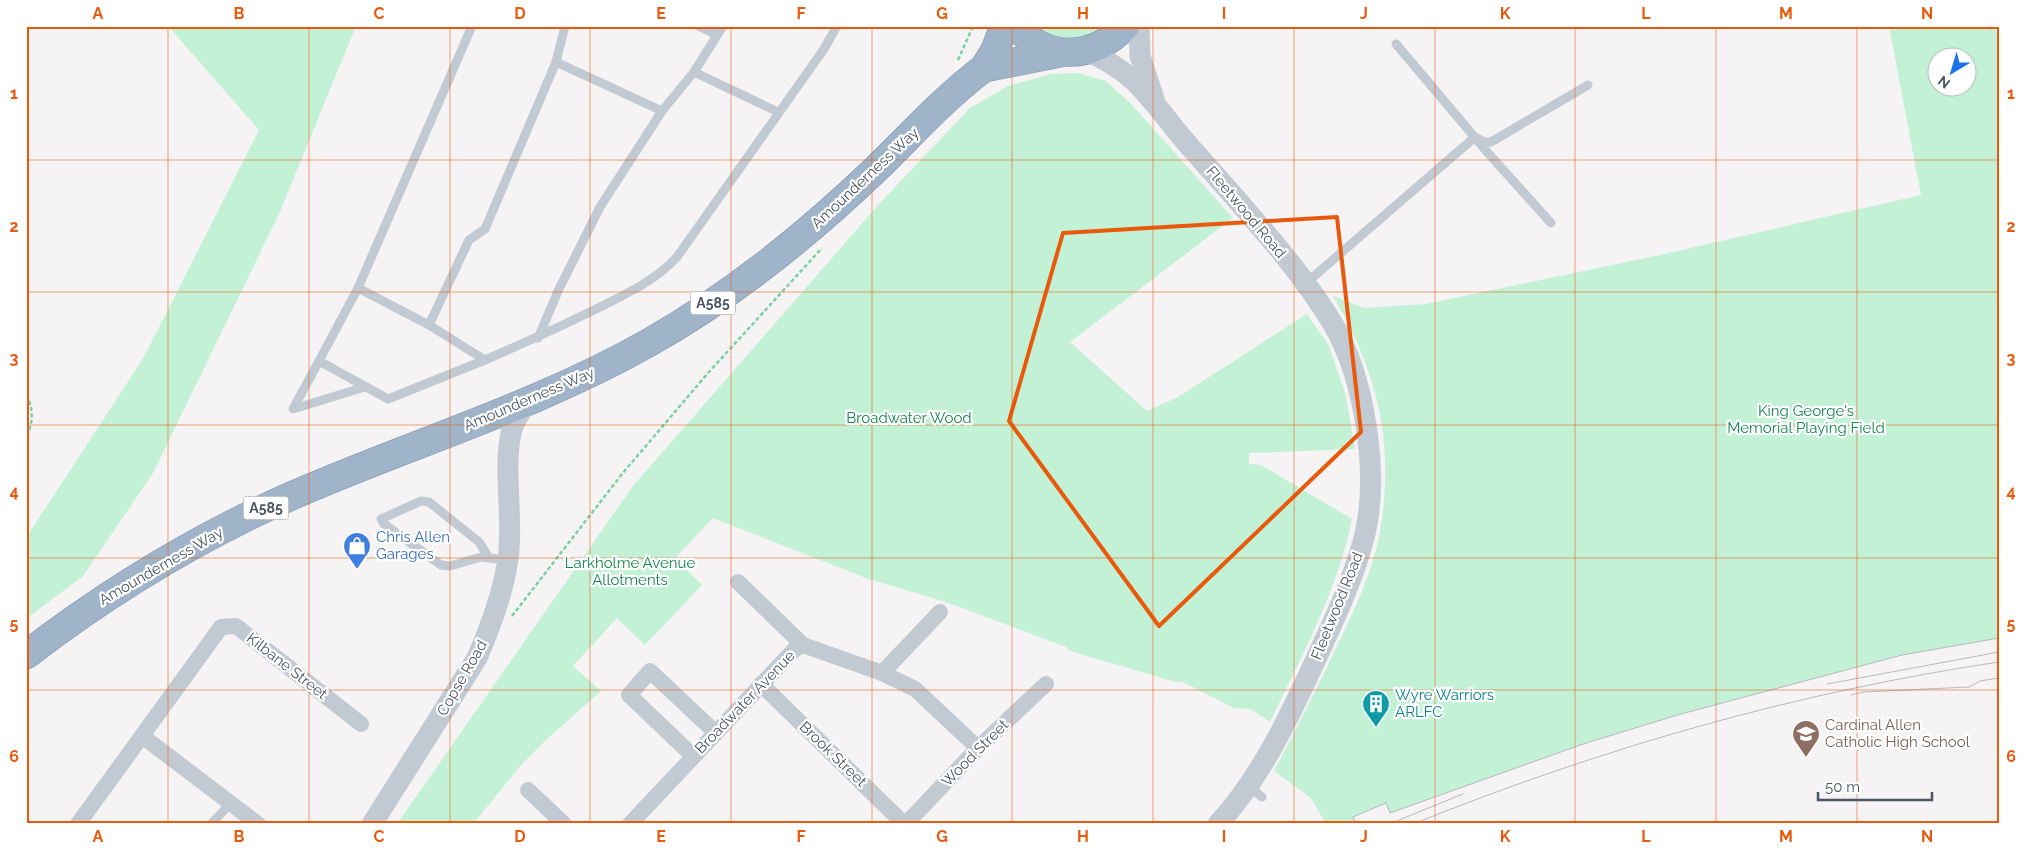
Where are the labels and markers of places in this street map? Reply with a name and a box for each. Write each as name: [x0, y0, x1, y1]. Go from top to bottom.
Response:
place label: Chris Allen Garages: [376, 528, 450, 563]
shop icon: Chris Allen Garages: [342, 531, 372, 570]
place label: Wyre Warriors ARLFC: [1395, 686, 1494, 721]
building icon: Wyre Warriors ARLFC: [1361, 689, 1391, 728]
place label: Cardinal Allen Catholic High School: [1825, 716, 1971, 751]
school or university icon: Cardinal Allen Catholic High School: [1791, 719, 1821, 758]

